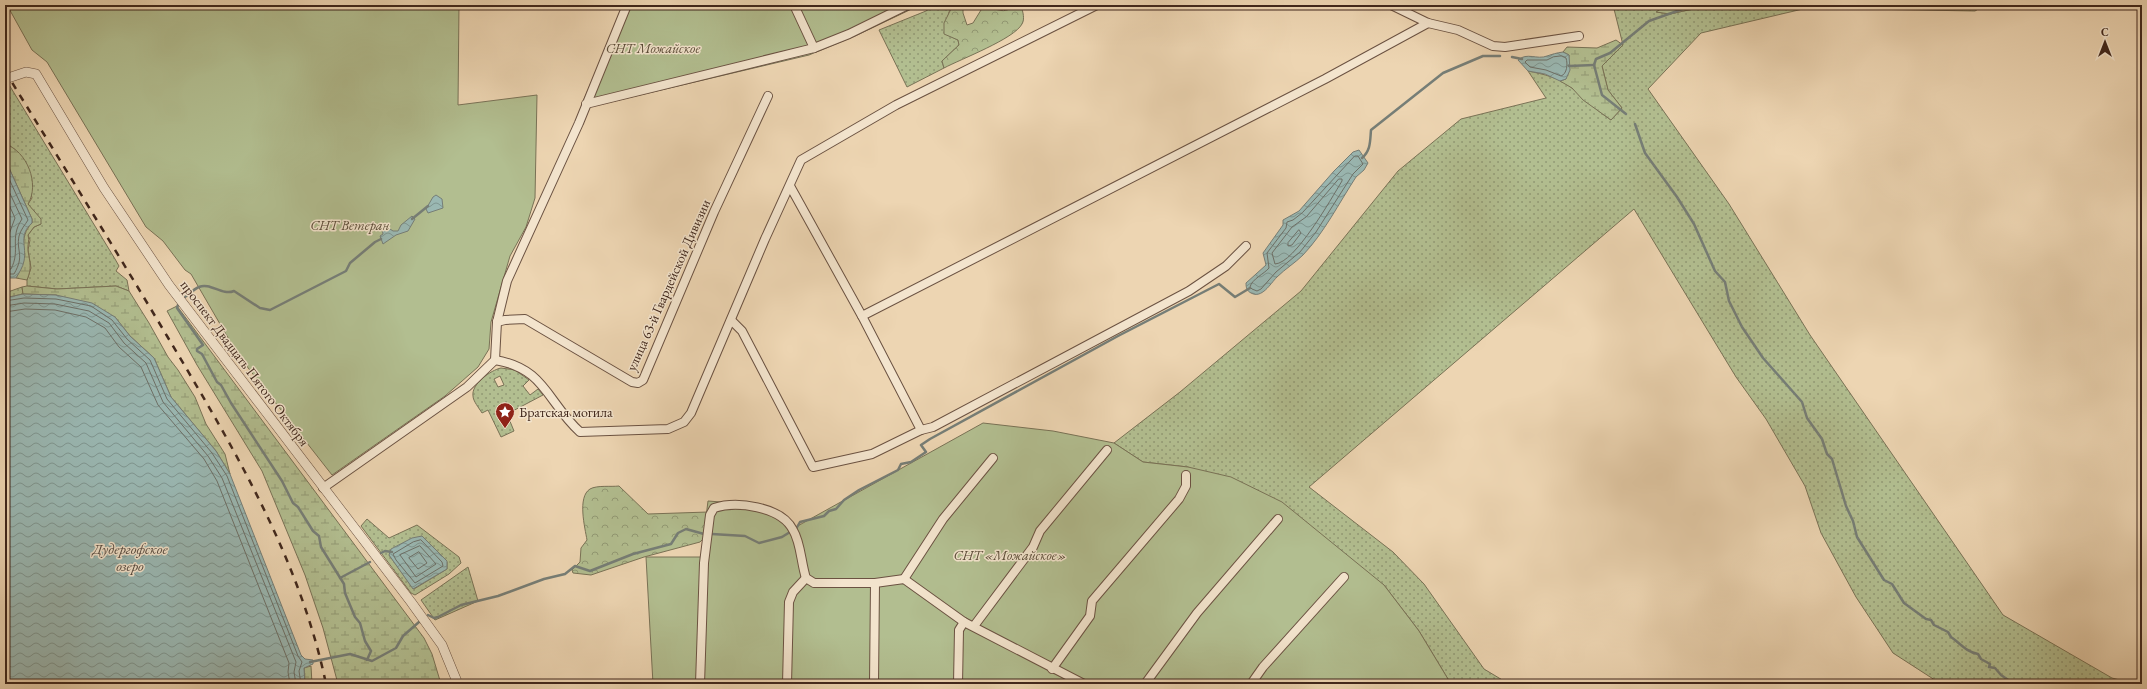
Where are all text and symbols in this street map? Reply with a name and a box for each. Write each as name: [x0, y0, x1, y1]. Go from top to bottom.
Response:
north arrow: [2085, 22, 2125, 62]
text: С: [2101, 25, 2109, 39]
park label: СНТ Можайское: [606, 39, 700, 57]
street label: улица 63-й Гвардейской Дивизии: [622, 196, 714, 374]
park label: СНТ Ветеран: [310, 216, 390, 234]
street label: проспект Двадцать Пятого Октября: [177, 276, 313, 450]
place icon: Братская могила: [494, 401, 516, 429]
place label: Братская могила: [519, 403, 613, 421]
water label: Дудергофское озеро: [91, 539, 168, 575]
park label: СНТ «Можайское»: [954, 546, 1066, 564]

